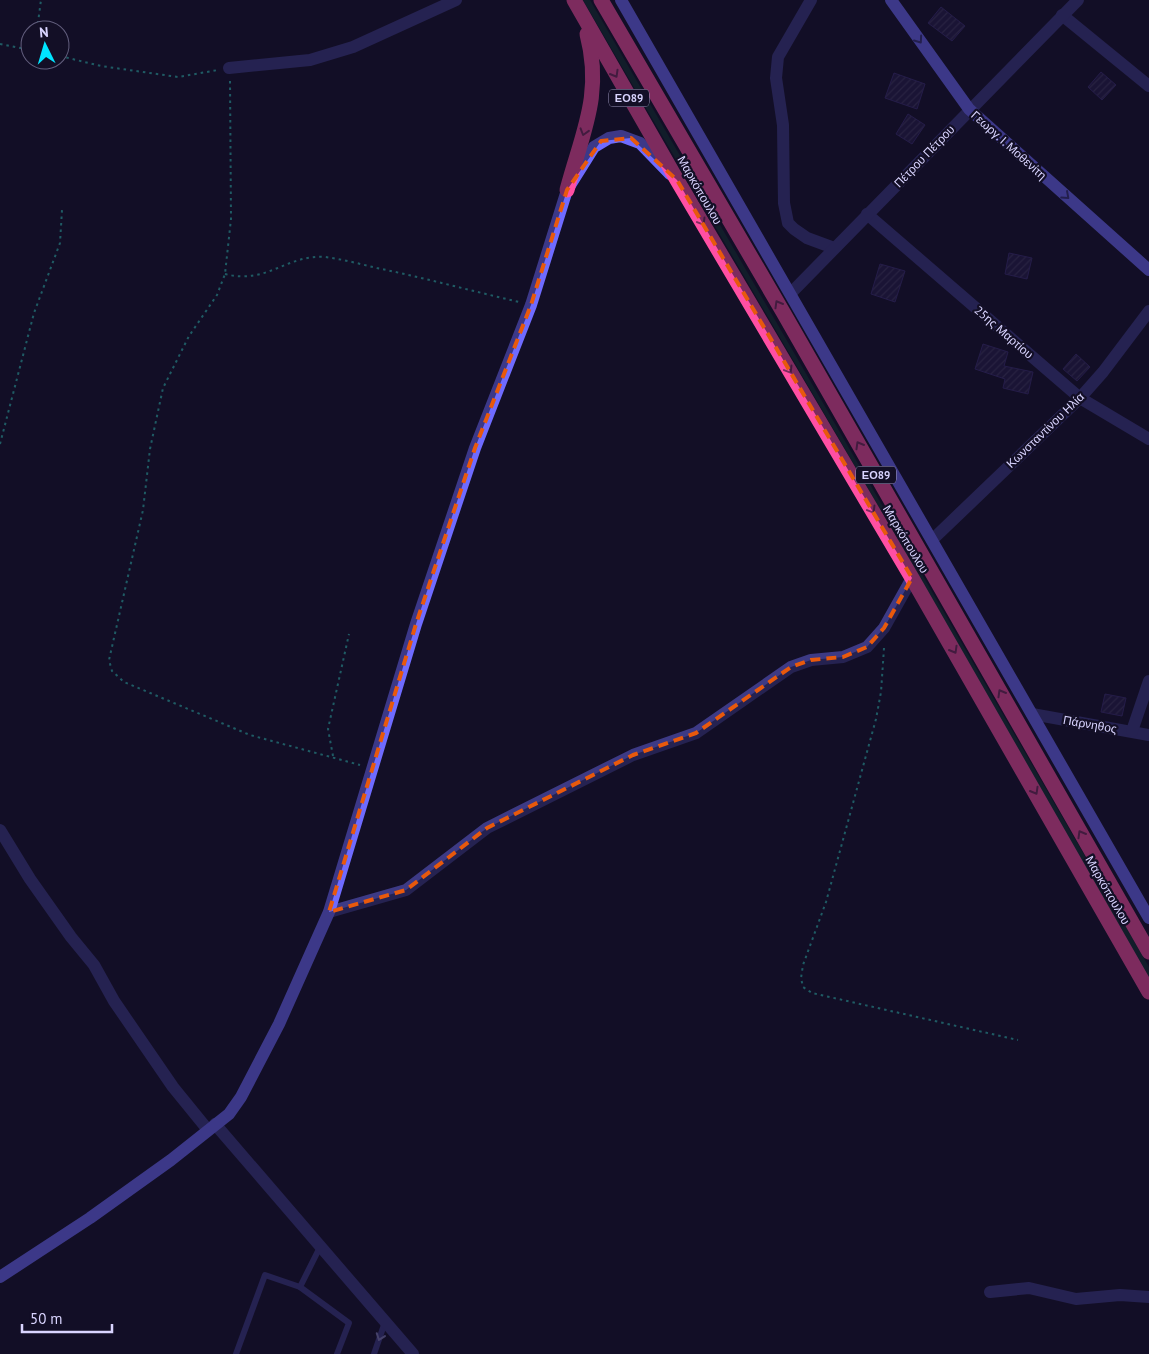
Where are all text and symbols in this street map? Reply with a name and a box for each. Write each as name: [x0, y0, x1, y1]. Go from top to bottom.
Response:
north arrow: [20, 20, 70, 70]
text: N: [38, 23, 49, 41]
one-way arrow: [913, 34, 922, 44]
one-way arrow: [609, 68, 619, 77]
road number: ΕΟ89: [609, 90, 649, 106]
street label: Γεωργ. Ι. Μοθενίτη: [968, 107, 1050, 183]
street label: Πέτρου Πέτρου: [891, 122, 957, 190]
one-way arrow: [579, 128, 589, 136]
street label: Μαρκόπουλου: [674, 153, 726, 227]
one-way arrow: [1060, 190, 1069, 199]
one-way arrow: [695, 217, 705, 226]
one-way arrow: [775, 301, 785, 310]
street label: 25ης Μαρτίου: [972, 302, 1036, 362]
one-way arrow: [783, 365, 793, 374]
street label: Κωνσταντίνου Ηλία: [1003, 389, 1087, 471]
one-way arrow: [855, 442, 865, 451]
road number: ΕΟ89: [856, 466, 896, 484]
street label: Μαρκόπουλου: [880, 502, 932, 576]
one-way arrow: [865, 505, 875, 514]
one-way arrow: [947, 645, 957, 654]
one-way arrow: [997, 689, 1007, 698]
street label: Πάρνηθος: [1062, 712, 1118, 736]
one-way arrow: [1028, 786, 1038, 795]
one-way arrow: [1078, 830, 1088, 839]
street label: Μαρκόπουλου: [1082, 853, 1134, 927]
scale bar: [22, 1302, 112, 1334]
text: 50 m: [30, 1309, 63, 1328]
one-way arrow: [376, 1333, 386, 1341]

